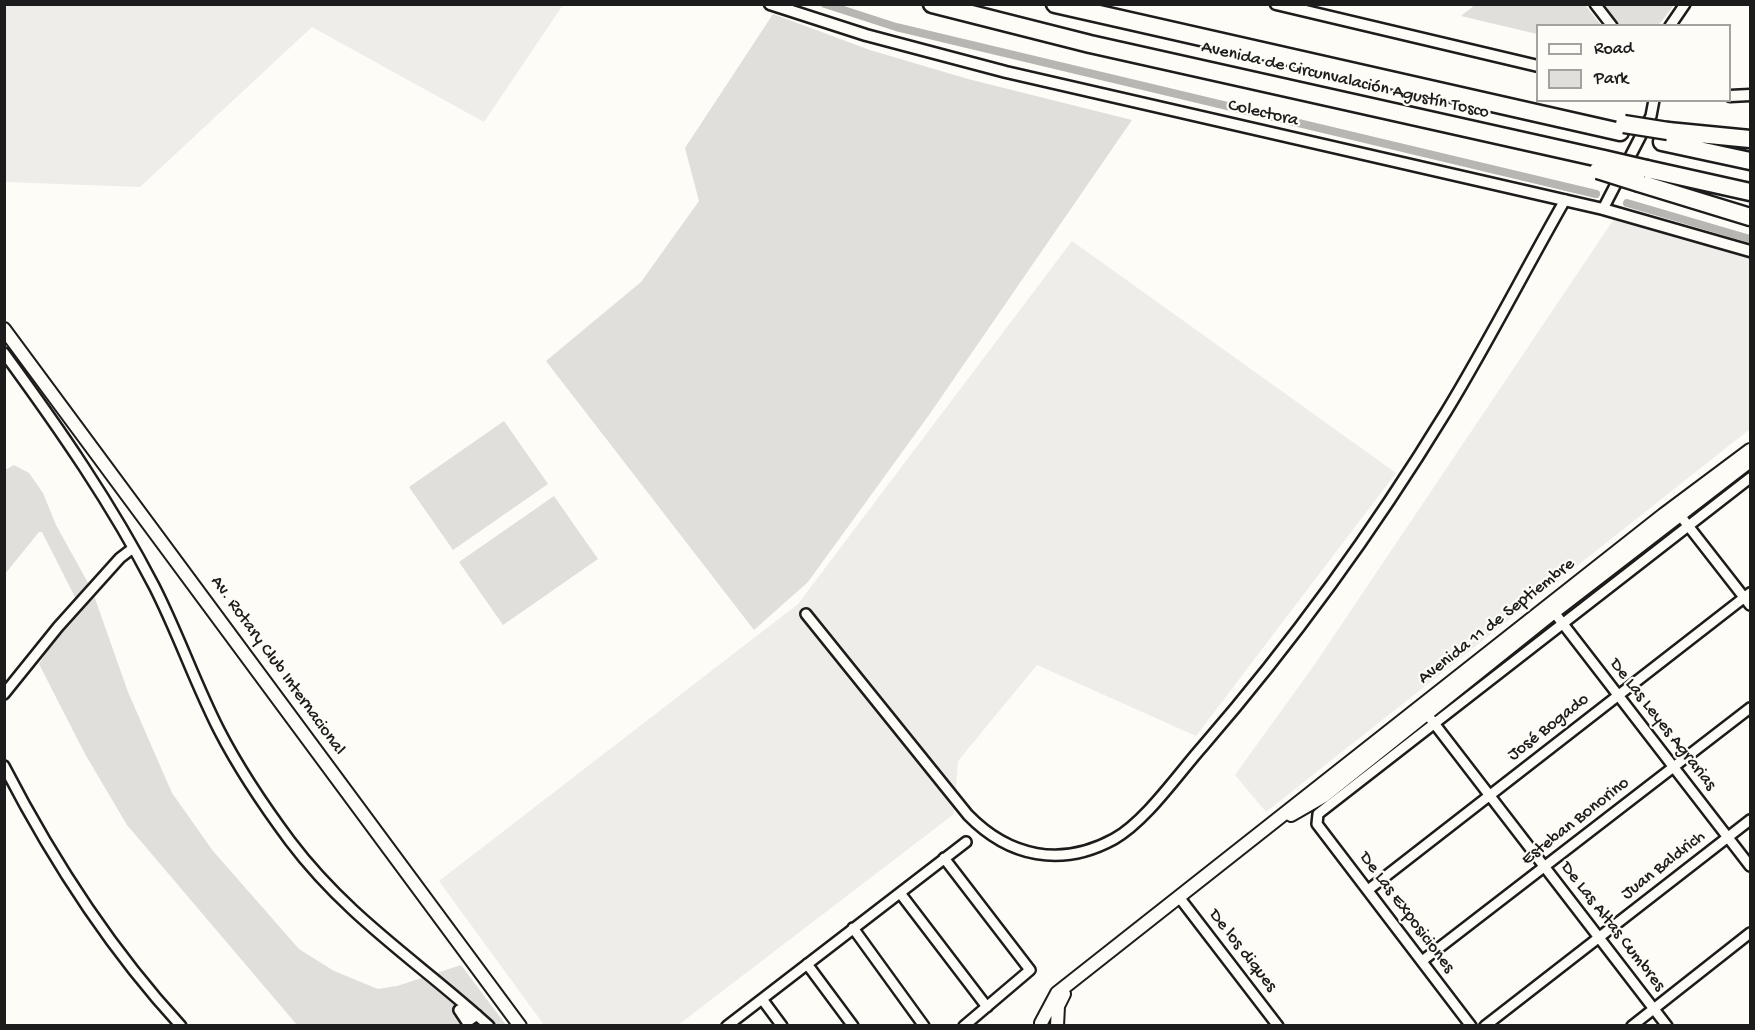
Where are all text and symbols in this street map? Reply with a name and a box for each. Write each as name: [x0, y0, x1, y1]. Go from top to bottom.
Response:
legend: [1536, 24, 1731, 102]
street label: Avenida de Circunvalación Agustín Tosco: [1199, 37, 1491, 125]
text: Road: [1594, 39, 1633, 60]
text: Park: [1594, 69, 1628, 90]
street label: Colectora: [1226, 95, 1300, 133]
street label: Avenida 11 de Septiembre: [1414, 554, 1580, 690]
street label: Av. Rotary Club Internacional: [205, 572, 349, 760]
street label: De Las Leyes Agrarias: [1604, 655, 1720, 795]
street label: José Bogado: [1504, 689, 1594, 767]
street label: Esteban Bonorino: [1518, 773, 1634, 871]
street label: Juan Baldrich: [1618, 827, 1710, 905]
street label: De Las Exposiciones: [1353, 848, 1459, 978]
street label: De Las Altas Cumbres: [1555, 858, 1669, 996]
street label: De los diques: [1203, 905, 1281, 997]

